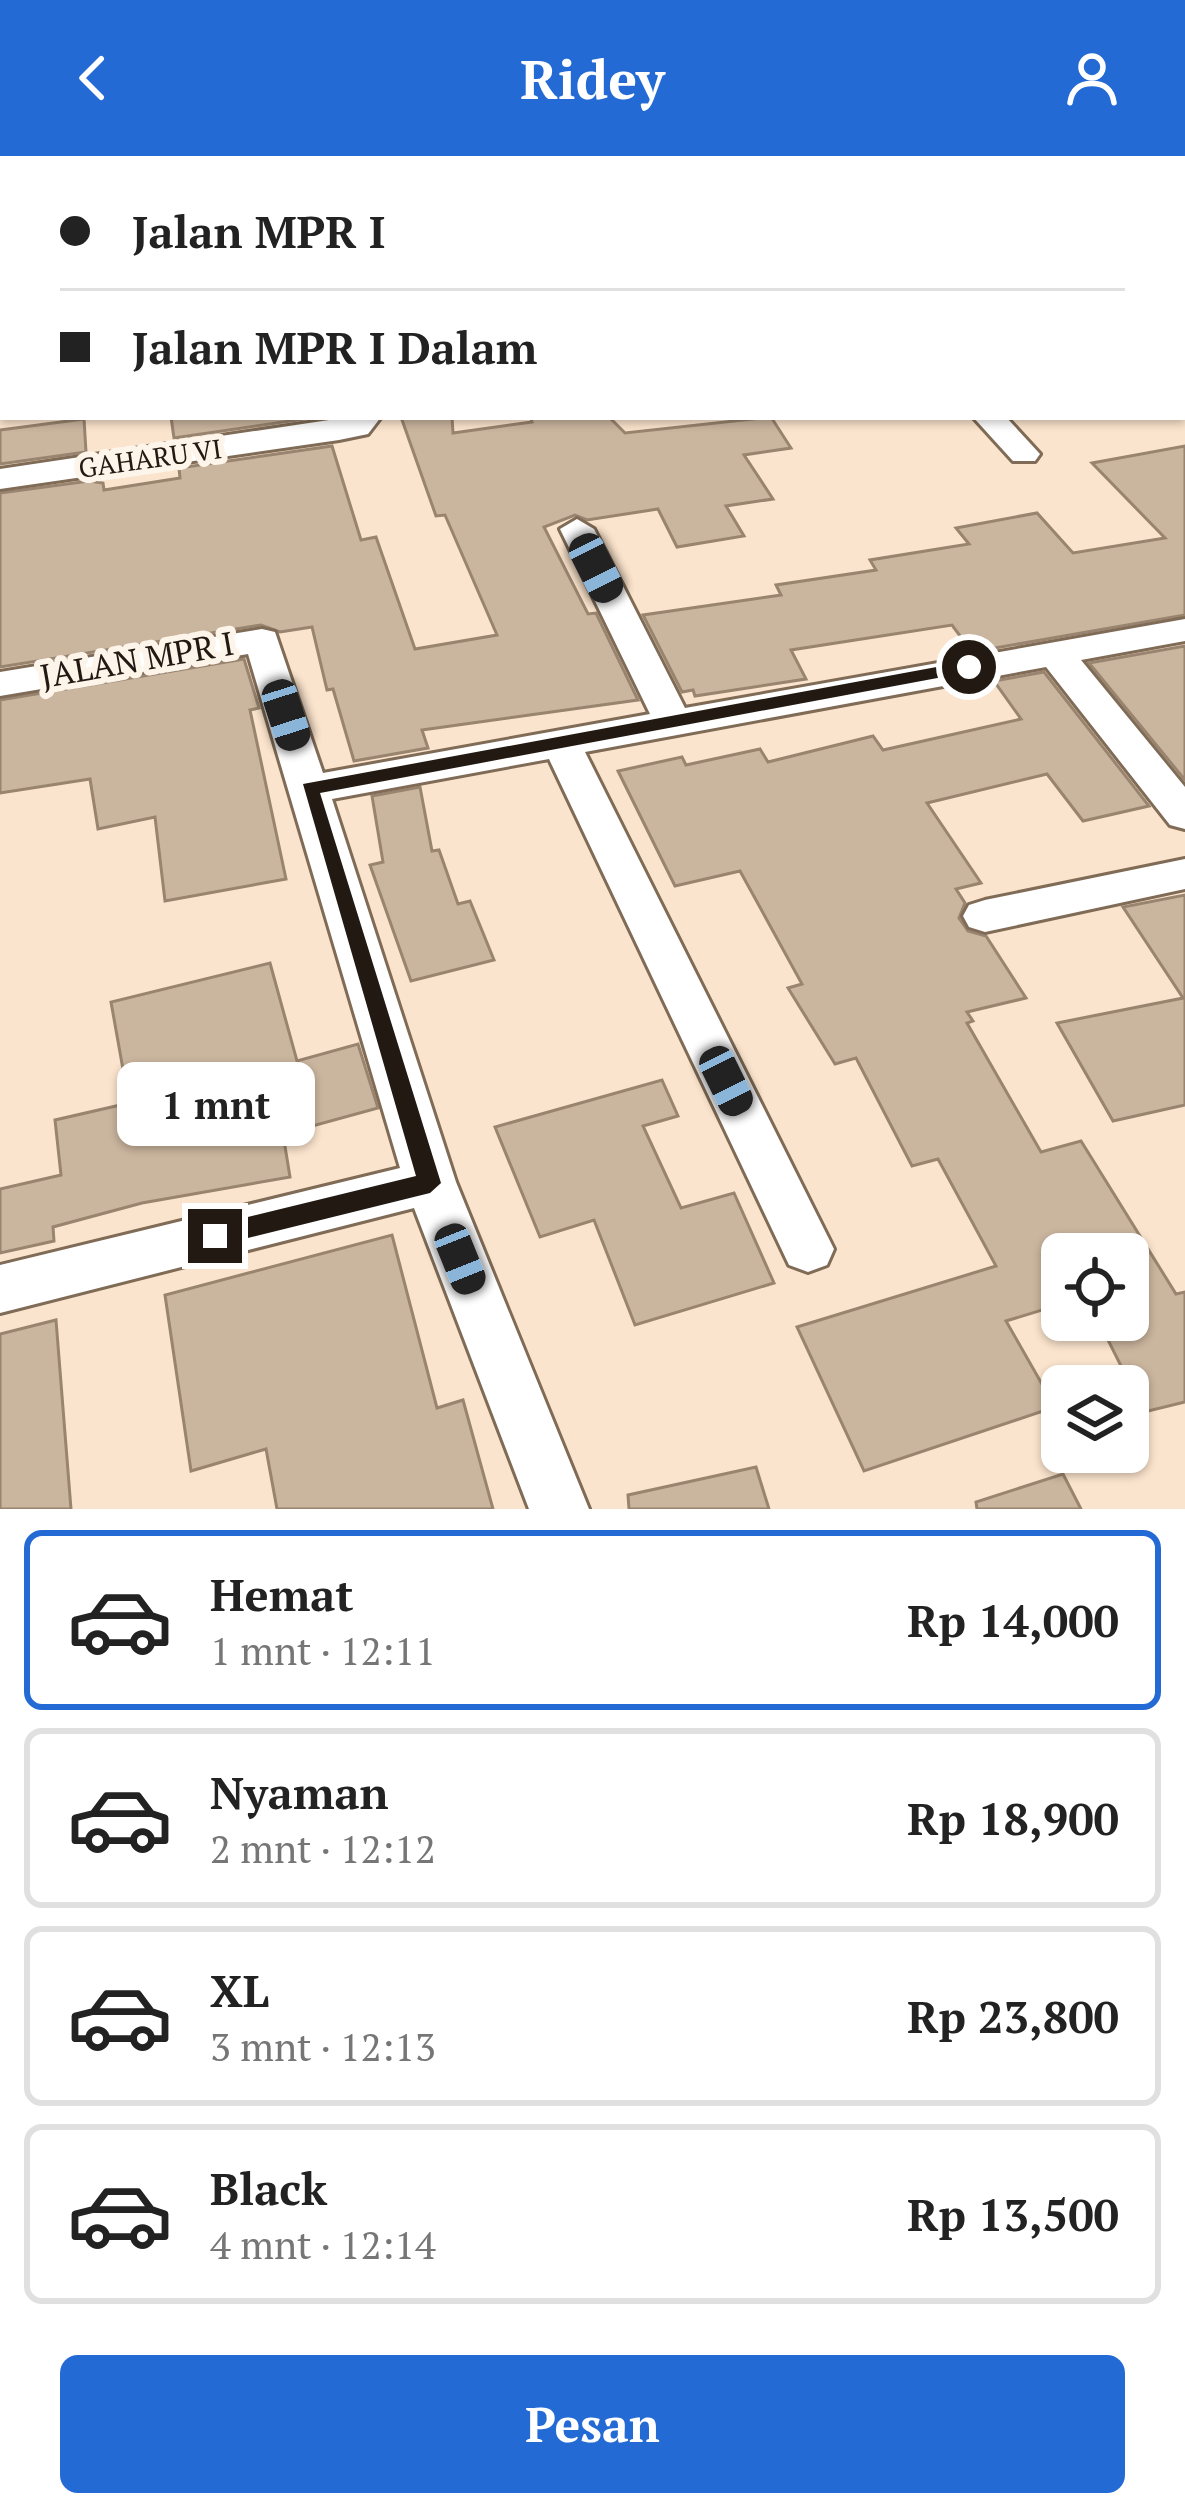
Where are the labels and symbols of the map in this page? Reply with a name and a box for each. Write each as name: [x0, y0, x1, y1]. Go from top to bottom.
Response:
street label: GAHARU VI: [76, 430, 224, 486]
car: [564, 528, 628, 608]
street label: JALAN MPR I: [37, 621, 237, 697]
route start: [942, 640, 996, 694]
car: [258, 675, 314, 755]
car: [694, 1041, 758, 1121]
callout: 1 mnt: [116, 1062, 314, 1146]
route end: [188, 1209, 242, 1263]
car: [430, 1219, 490, 1299]

